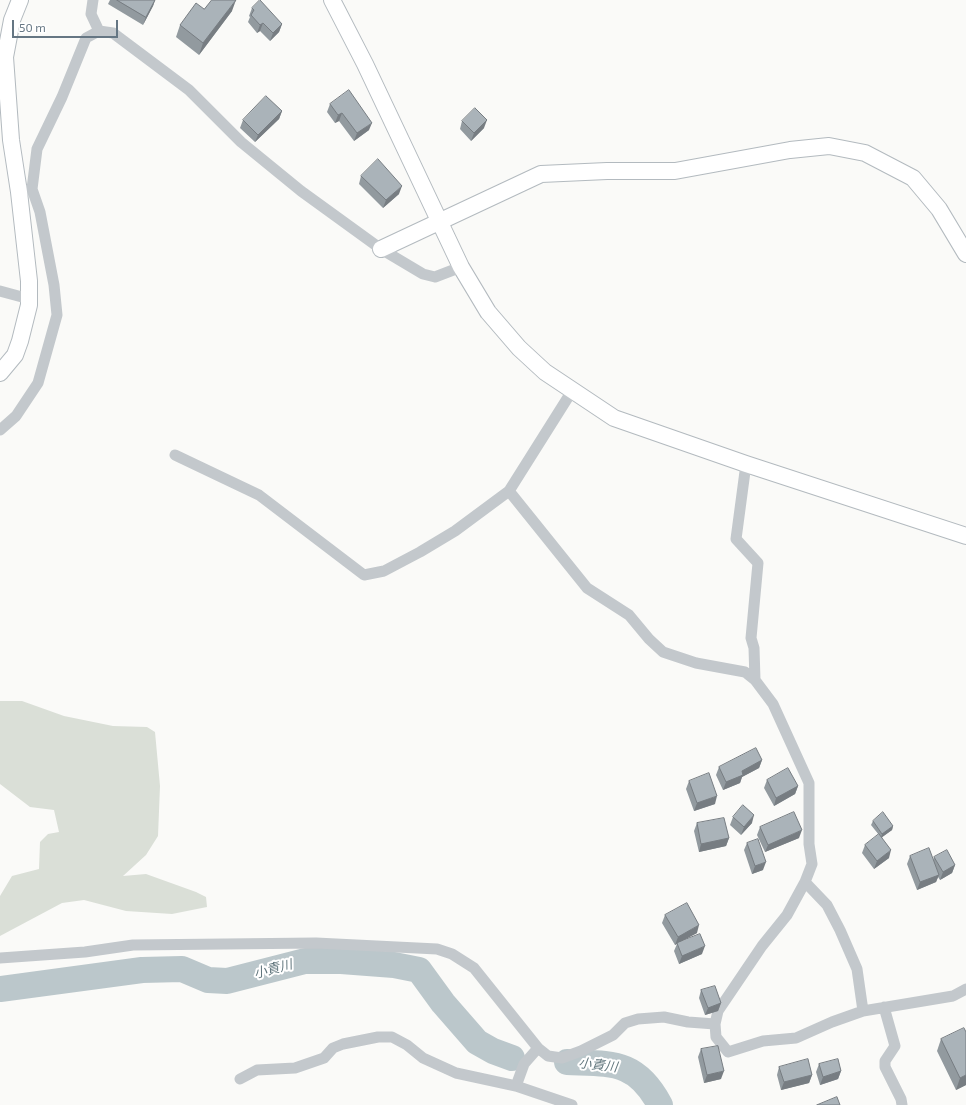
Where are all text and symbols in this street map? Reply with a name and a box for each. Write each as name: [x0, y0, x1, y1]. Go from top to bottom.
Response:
scale bar: [14, 12, 120, 38]
text: 50 m: [19, 20, 46, 34]
water label: 小責川: [252, 956, 294, 982]
water label: 小責川: [578, 1055, 618, 1075]

